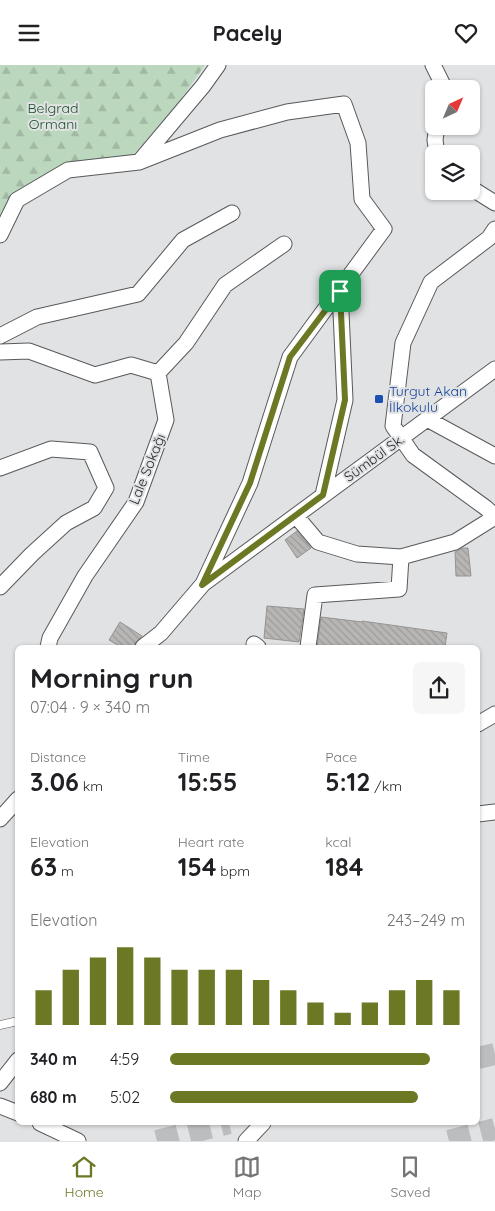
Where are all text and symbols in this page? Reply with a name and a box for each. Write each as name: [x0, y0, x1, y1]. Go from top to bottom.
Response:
icon: menu: [15, 19, 43, 47]
text: Pacely: [213, 19, 282, 47]
icon: heart: [452, 19, 480, 47]
north arrow: [425, 80, 480, 135]
map controls: [425, 80, 480, 200]
park label: Belgrad Ormanı: [27, 99, 79, 133]
button: layers: [425, 145, 480, 200]
pin: [319, 270, 361, 312]
icon: arrive: [326, 277, 354, 305]
place label: Turgut Akan İlkokulu: [389, 382, 467, 416]
marker: Turgut Akan İlkokulu: [373, 393, 385, 405]
street label: Sümbül Sk.: [340, 430, 408, 486]
street label: Lale Sokağı: [125, 431, 169, 507]
text: Morning run: [30, 660, 194, 695]
button: share: [413, 662, 465, 714]
text: 07:04 · 9 × 340 m: [30, 697, 150, 717]
text: Distance: [30, 748, 86, 766]
text: Time: [178, 748, 210, 766]
text: Pace: [325, 748, 357, 766]
text: 3.06: [30, 766, 79, 797]
text: 15:55: [178, 766, 237, 797]
text: 5:12: [325, 766, 371, 797]
text: km: [79, 777, 103, 795]
text: /km: [371, 777, 402, 795]
text: Elevation: [30, 833, 89, 851]
text: Heart rate: [178, 833, 244, 851]
text: kcal: [325, 833, 351, 851]
text: 63: [30, 851, 57, 882]
text: 154: [178, 851, 216, 882]
text: 184: [325, 851, 363, 882]
text: m: [57, 862, 74, 880]
text: bpm: [216, 862, 250, 880]
text: Elevation: [30, 910, 97, 930]
text: 243–249 m: [387, 910, 465, 930]
text: 340 m: [30, 1049, 77, 1069]
text: 4:59: [110, 1049, 139, 1069]
text: 680 m: [30, 1087, 77, 1107]
text: 5:02: [110, 1087, 140, 1107]
tab: Home: [65, 1153, 104, 1201]
tab: Map: [233, 1153, 261, 1201]
tab: Saved: [391, 1153, 430, 1201]

